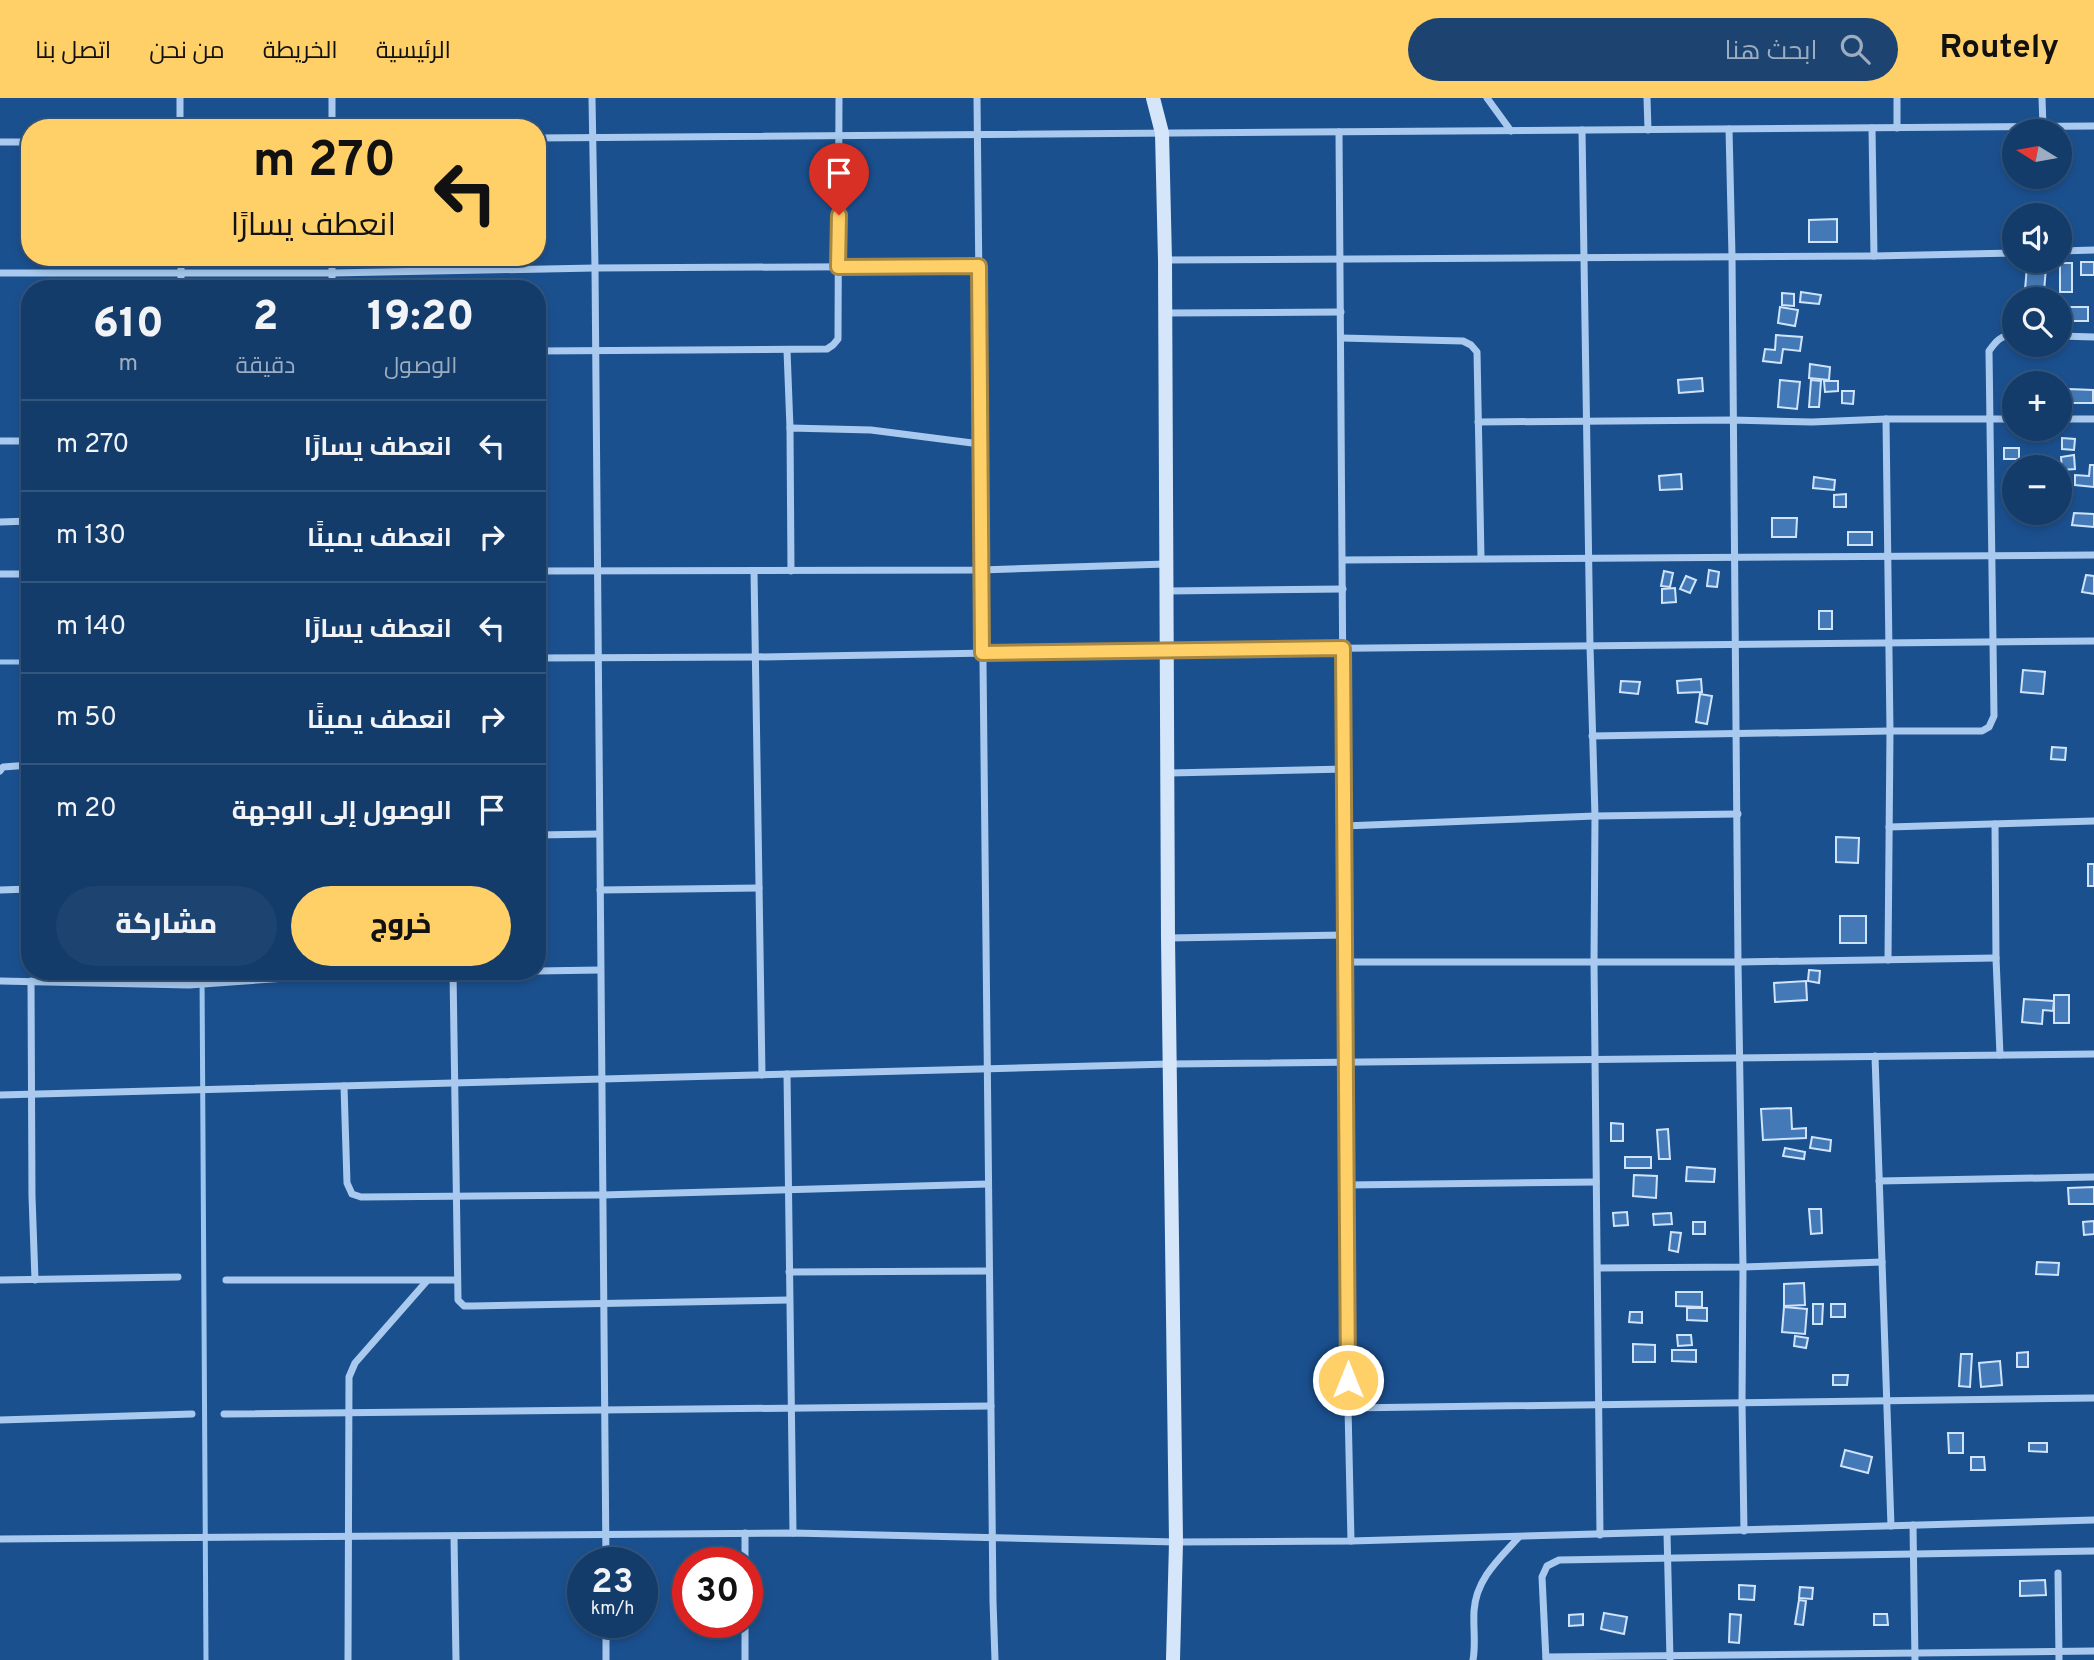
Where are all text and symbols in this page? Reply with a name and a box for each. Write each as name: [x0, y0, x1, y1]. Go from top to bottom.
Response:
search box: [1408, 18, 1898, 81]
text: Routely: [1940, 28, 2059, 70]
icon: search: [1836, 30, 1874, 68]
text: ابحث هنا: [1725, 36, 1818, 69]
text: اتصل بنا: [35, 37, 111, 67]
text: من نحن: [149, 37, 225, 67]
text: الخريطة: [263, 37, 338, 67]
text: الرئيسية: [376, 37, 451, 67]
north arrow: [2002, 119, 2072, 189]
map controls: [2002, 119, 2072, 525]
text: 270 m: [253, 132, 396, 194]
pin: [809, 143, 869, 215]
icon: left: [420, 147, 511, 238]
icon: arrive: [820, 154, 858, 192]
button: sound: [2002, 203, 2072, 273]
text: انعطف يسارًا: [231, 207, 396, 247]
button: search: [2002, 287, 2072, 357]
text: 2: [253, 292, 278, 345]
text: 19:20: [367, 292, 474, 345]
text: 610: [93, 299, 164, 352]
text: m: [119, 350, 138, 379]
text: دقيقة: [236, 353, 295, 382]
text: الوصول: [384, 353, 457, 382]
button: +: [2002, 371, 2072, 441]
icon: left: [473, 427, 511, 465]
text: 270 m: [56, 429, 129, 462]
text: انعطف يسارًا: [304, 432, 452, 465]
button: −: [2002, 455, 2072, 525]
icon: right: [473, 518, 511, 556]
text: 130 m: [56, 520, 126, 553]
text: انعطف يمينًا: [307, 523, 452, 556]
icon: left: [473, 609, 511, 647]
text: 140 m: [56, 611, 126, 644]
text: انعطف يسارًا: [304, 614, 452, 647]
icon: right: [473, 700, 511, 738]
text: 50 m: [56, 702, 117, 735]
text: انعطف يمينًا: [307, 705, 452, 738]
icon: arrive: [473, 791, 511, 829]
text: 20 m: [56, 793, 117, 826]
text: الوصول إلى الوجهة: [232, 796, 452, 829]
button: مشاركة: [56, 886, 277, 966]
button: خروج: [291, 886, 511, 966]
position arrow: [1311, 1343, 1385, 1417]
speed limit sign: 30: [672, 1547, 763, 1638]
text: 23: [591, 1561, 634, 1605]
text: km/h: [591, 1598, 634, 1621]

